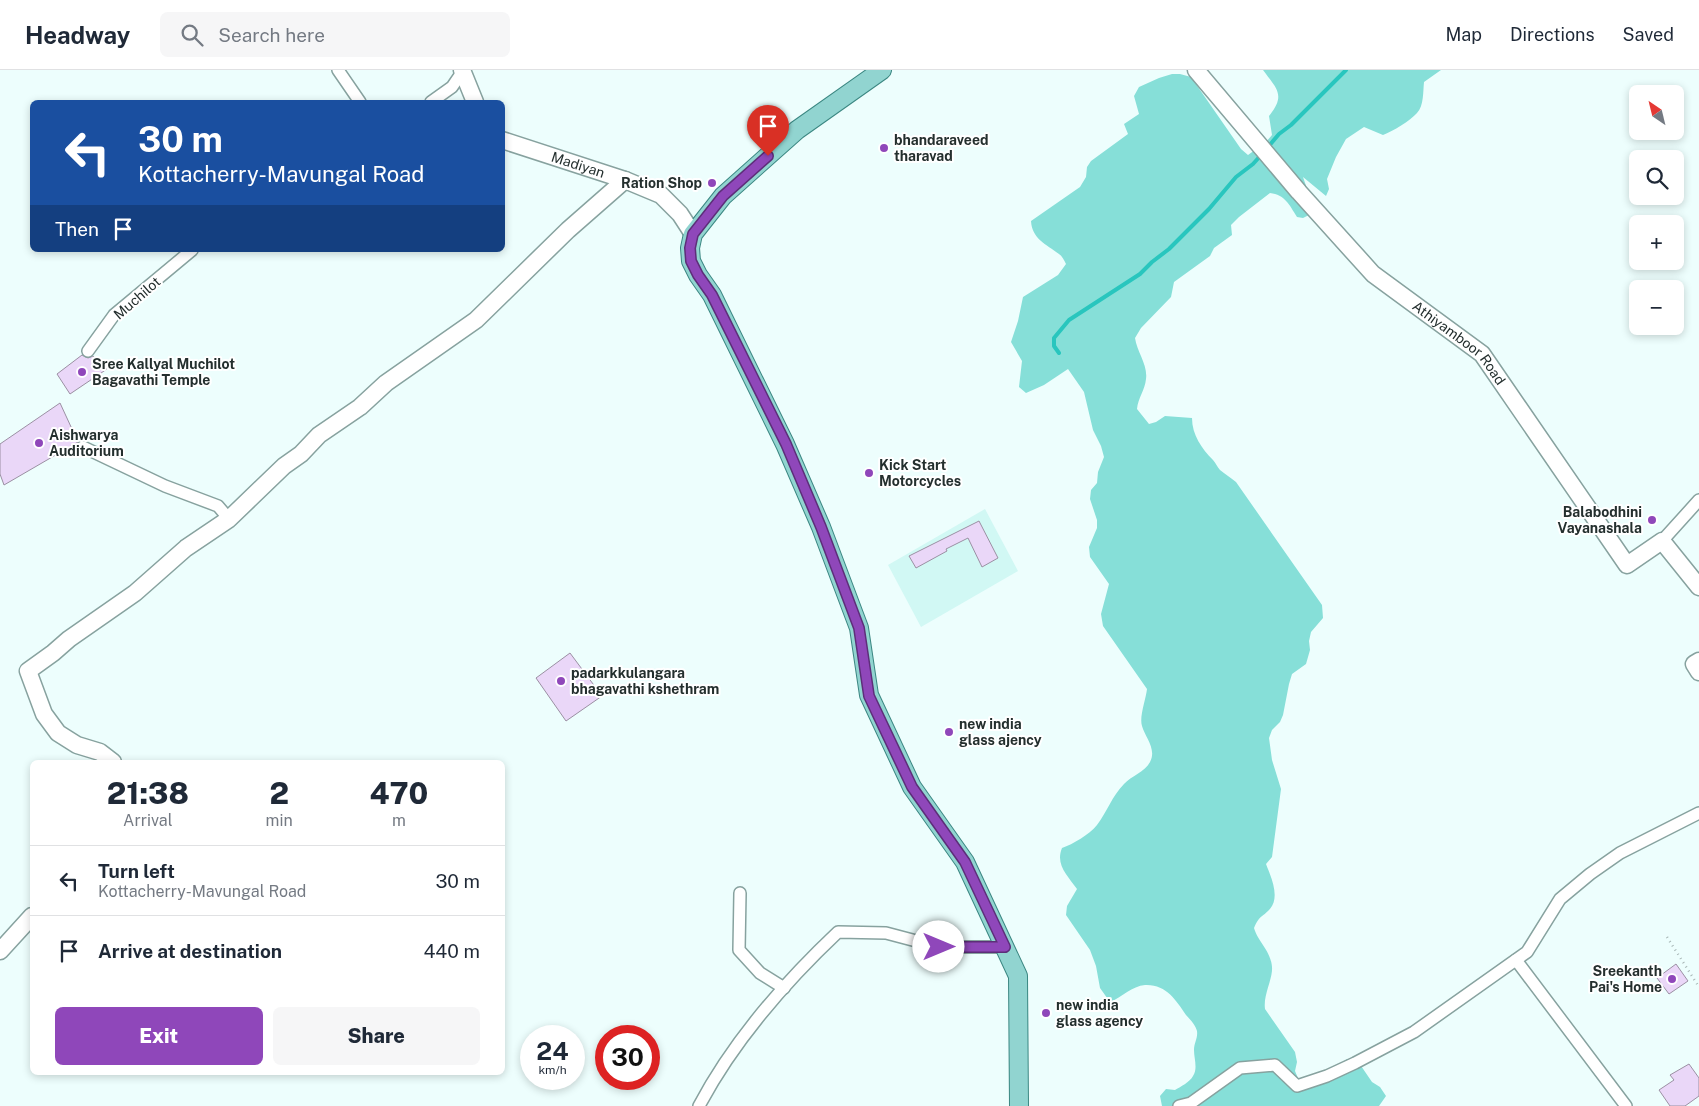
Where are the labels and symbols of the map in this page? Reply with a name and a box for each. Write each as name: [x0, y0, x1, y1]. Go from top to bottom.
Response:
north arrow: [1629, 85, 1684, 140]
pin: [747, 105, 789, 156]
place label: bhandaraveed tharavad: [894, 132, 988, 164]
marker: bhandaraveed tharavad: [878, 142, 890, 154]
street label: Madiyan: [549, 149, 607, 181]
place label: Ration Shop: [621, 175, 702, 191]
marker: Ration Shop: [706, 177, 718, 189]
street label: Muchilot: [110, 273, 164, 323]
street label: Athiyamboor Road: [1409, 298, 1509, 388]
place label: Sree Kallyal Muchilot Bagavathi Temple: [92, 356, 235, 388]
marker: Sree Kallyal Muchilot Bagavathi Temple: [76, 366, 88, 378]
place label: Aishwarya Auditorium: [49, 427, 124, 459]
marker: Aishwarya Auditorium: [33, 437, 45, 449]
place label: Kick Start Motorcycles: [879, 457, 961, 489]
marker: Kick Start Motorcycles: [863, 467, 875, 479]
place label: Balabodhini Vayanashala: [1558, 504, 1642, 536]
marker: Balabodhini Vayanashala: [1646, 514, 1658, 526]
place label: padarkkulangara bhagavathi kshethram: [571, 665, 719, 697]
marker: padarkkulangara bhagavathi kshethram: [555, 675, 567, 687]
place label: new india glass ajency: [959, 716, 1042, 748]
marker: new india glass ajency: [943, 726, 955, 738]
position arrow: [912, 920, 964, 972]
place label: Sreekanth Pai's Home: [1589, 963, 1662, 995]
marker: Sreekanth Pai's Home: [1666, 973, 1678, 985]
place label: new india glass agency: [1056, 997, 1143, 1029]
marker: new india glass agency: [1040, 1007, 1052, 1019]
speed limit sign: 30: [595, 1025, 660, 1090]

